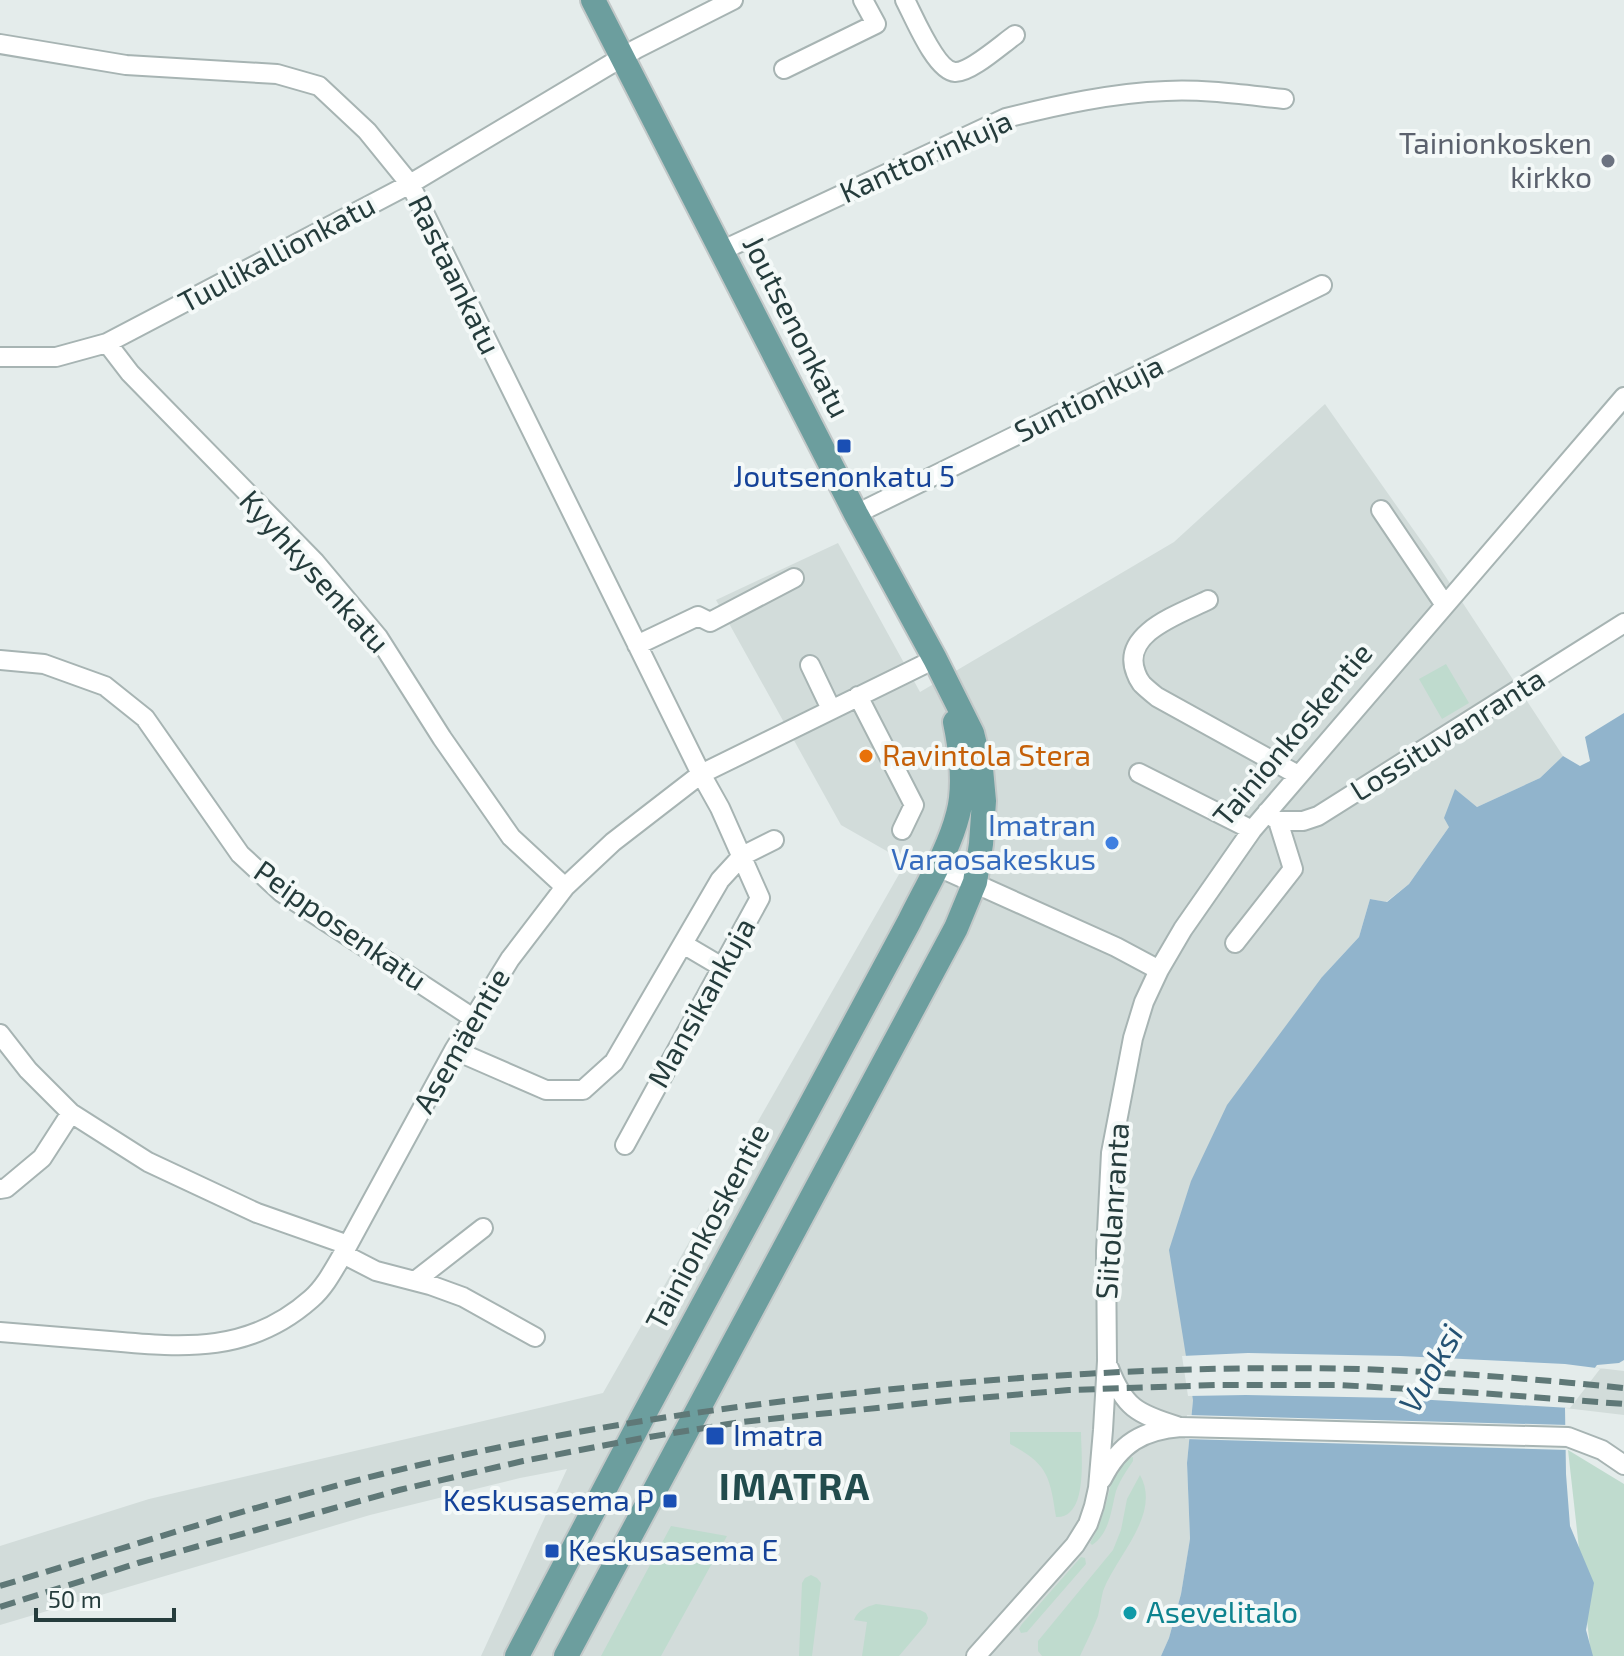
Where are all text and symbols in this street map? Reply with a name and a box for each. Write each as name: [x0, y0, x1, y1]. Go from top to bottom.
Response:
street label: Kanttorinkuja: [833, 101, 1017, 209]
place label: Tainionkosken kirkko: [1399, 124, 1592, 194]
marker: Tainionkosken kirkko: [1599, 152, 1617, 170]
street label: Tuulikallionkatu: [172, 185, 380, 319]
street label: Rastaankatu: [402, 189, 510, 359]
street label: Joutsenonkatu: [737, 229, 859, 423]
street label: Suntionkuja: [1008, 346, 1168, 449]
marker: Joutsenonkatu 5: [835, 437, 853, 455]
place label: Joutsenonkatu 5: [733, 457, 955, 493]
street label: Kyyhkysenkatu: [233, 482, 398, 659]
street label: Tainionkoskentie: [1204, 635, 1379, 833]
street label: Lossituvanranta: [1343, 659, 1551, 807]
place label: Ravintola Stera: [882, 736, 1091, 772]
marker: Ravintola Stera: [857, 747, 875, 765]
place label: Imatran Varaosakeskus: [891, 806, 1096, 876]
marker: Imatran Varaosakeskus: [1103, 834, 1121, 852]
street label: Peipposenkatu: [248, 852, 434, 997]
street label: Mansikankuja: [639, 911, 762, 1093]
street label: Asemäentie: [404, 961, 516, 1119]
street label: Tainionkoskentie: [637, 1117, 776, 1335]
street label: Siitolanranta: [1087, 1121, 1135, 1300]
water label: Vuoksi: [1389, 1317, 1470, 1419]
place label: Imatra: [733, 1416, 824, 1452]
marker: Imatra: [704, 1425, 726, 1447]
district label: IMATRA: [719, 1462, 871, 1508]
place label: Keskusasema P: [443, 1481, 654, 1517]
marker: Keskusasema P: [661, 1492, 679, 1510]
place label: Keskusasema E: [568, 1531, 778, 1567]
marker: Keskusasema E: [543, 1542, 561, 1560]
scale bar: [36, 1572, 174, 1622]
text: 50 m: [48, 1584, 102, 1613]
place label: Asevelitalo: [1146, 1593, 1298, 1629]
marker: Asevelitalo: [1121, 1604, 1139, 1622]

